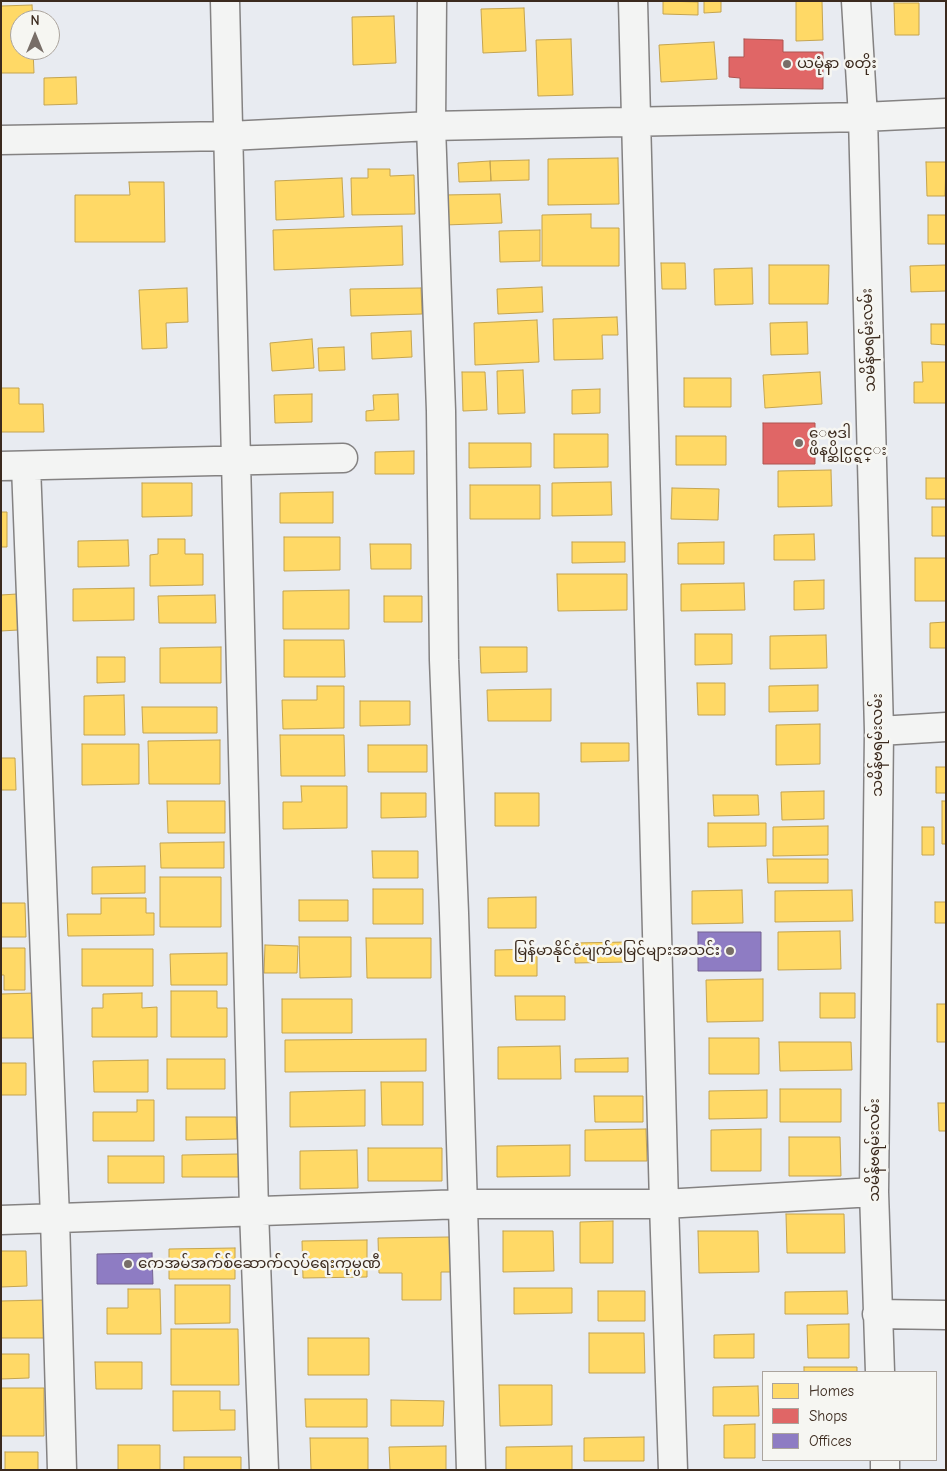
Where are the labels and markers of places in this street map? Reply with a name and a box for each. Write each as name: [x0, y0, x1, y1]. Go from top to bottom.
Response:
place label: ယမုံနာ စတိုး: [797, 55, 877, 73]
marker: ယမုံနာ စတိုး: [781, 58, 793, 70]
place label: ေဗဒါ ဖိနပ္ဆိုင္ပင္ရင္း: [809, 425, 887, 460]
marker: ေဗဒါ ဖိနပ္ဆိုင္ပင္ရင္း: [793, 437, 805, 449]
place label: မြန်မာနိုင်ငံမျက်မမြင်များအသင်း: [514, 942, 720, 960]
marker: မြန်မာနိုင်ငံမျက်မမြင်များအသင်း: [724, 945, 736, 957]
place label: ကေအမ်အက်စ်ဆောက်လုပ်ရေးကုမ္ပဏီ: [138, 1255, 381, 1273]
marker: ကေအမ်အက်စ်ဆောက်လုပ်ရေးကုမ္ပဏီ: [122, 1258, 134, 1270]

